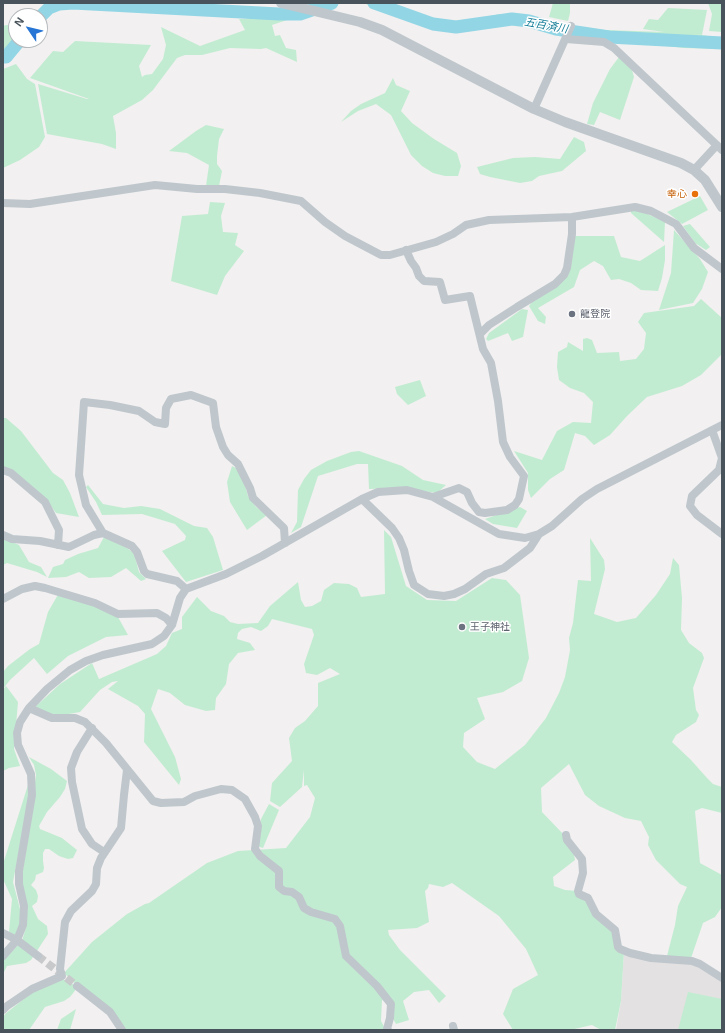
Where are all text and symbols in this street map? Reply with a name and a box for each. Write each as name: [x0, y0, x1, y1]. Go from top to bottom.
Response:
north arrow: [8, 8, 48, 48]
text: N: [12, 15, 26, 28]
water label: 五百済川: [523, 16, 569, 36]
place label: 幸心: [667, 188, 687, 200]
marker: 幸心: [690, 189, 700, 199]
place label: 龍登院: [580, 308, 610, 320]
marker: 龍登院: [567, 309, 577, 319]
place label: 王子神社: [470, 621, 510, 633]
marker: 王子神社: [457, 622, 467, 632]

